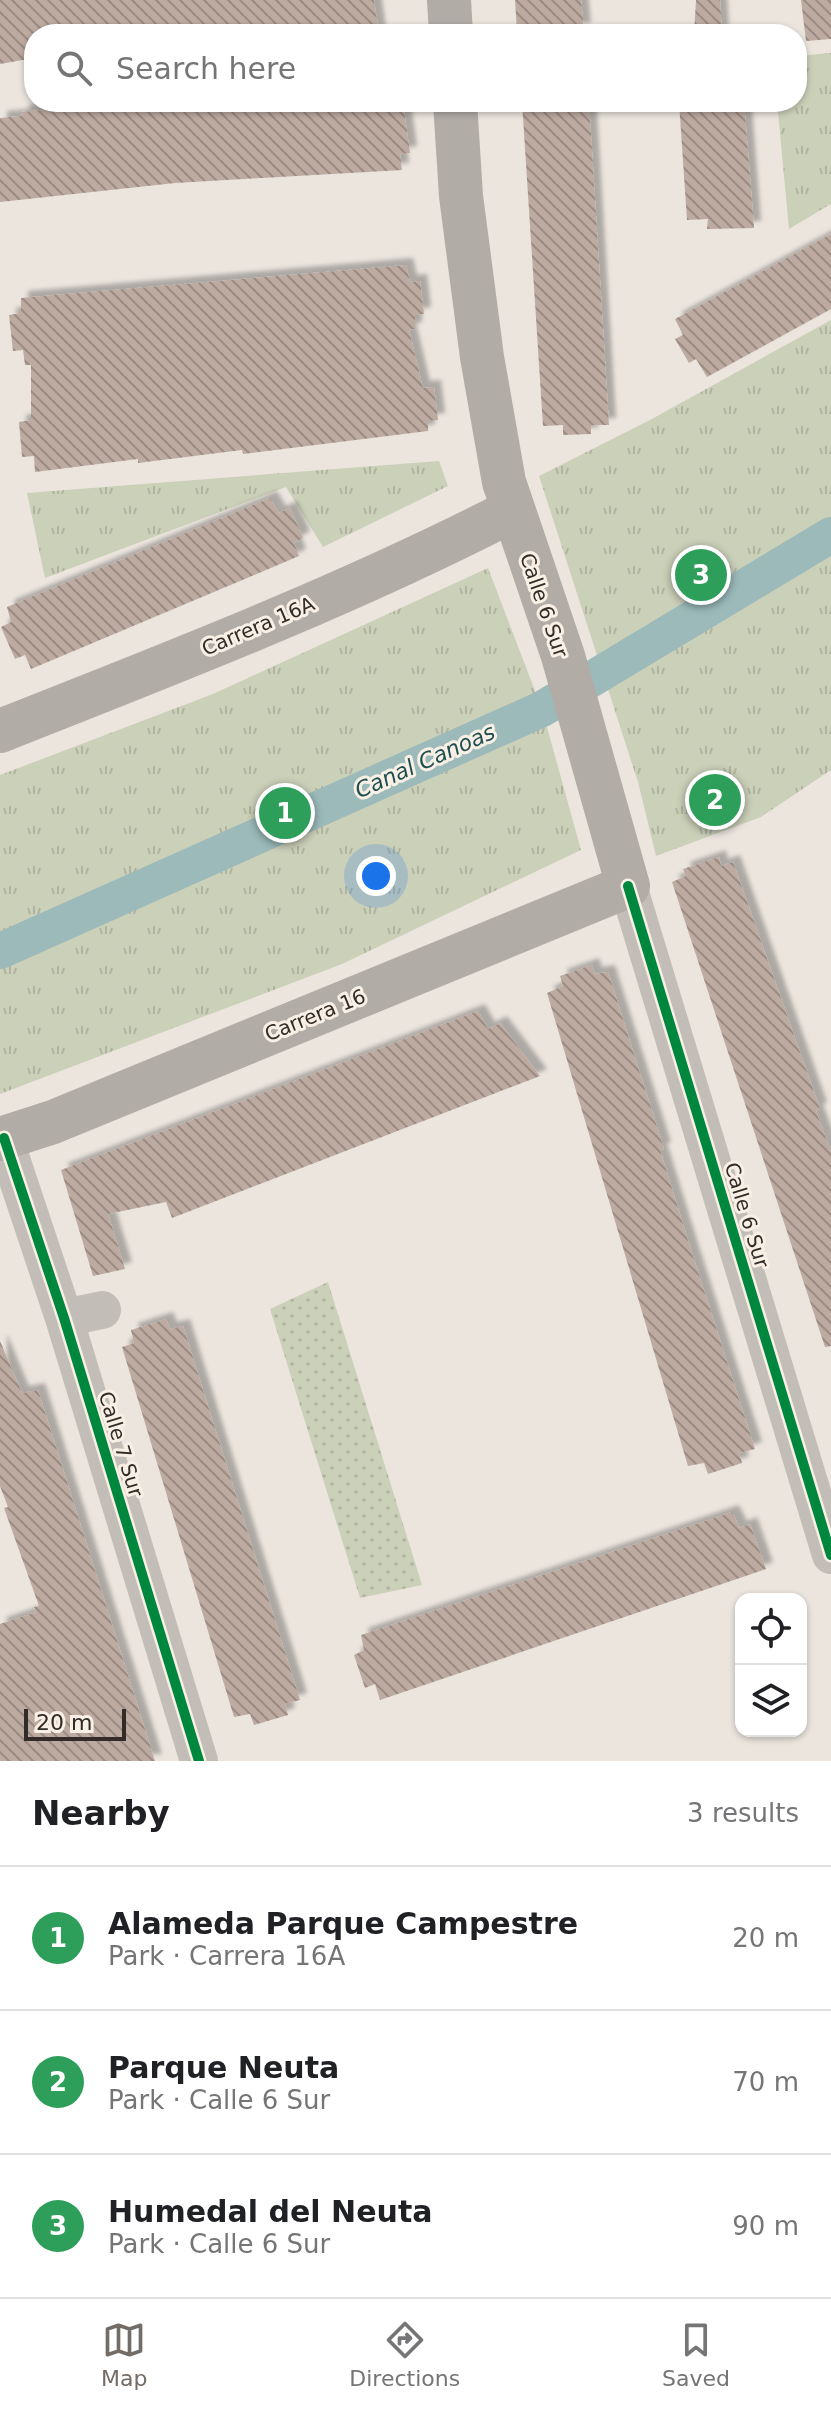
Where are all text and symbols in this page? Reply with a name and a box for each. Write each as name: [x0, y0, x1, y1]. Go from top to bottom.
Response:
search box: [24, 24, 807, 112]
icon: search: [52, 46, 96, 90]
text: Search here: [116, 51, 296, 86]
pin: 3: [675, 545, 727, 605]
street label: Calle 6 Sur: [515, 550, 573, 661]
street label: Carrera 16A: [198, 591, 318, 661]
water label: Canal Canoas: [351, 719, 499, 803]
pin: 2: [689, 770, 741, 830]
pin: 1: [259, 783, 311, 843]
your location: [356, 856, 396, 896]
street label: Carrera 16: [261, 984, 369, 1046]
street label: Calle 6 Sur: [720, 1160, 775, 1271]
street label: Calle 7 Sur: [94, 1389, 149, 1500]
map controls: [735, 1593, 807, 1737]
button: locate: [735, 1593, 807, 1665]
button: layers: [735, 1665, 807, 1737]
scale bar: [24, 1705, 126, 1741]
text: 20 m: [36, 1710, 92, 1735]
text: Nearby: [32, 1793, 170, 1833]
text: 3 results: [687, 1798, 799, 1828]
text: Alameda Parque Campestre: [108, 1906, 578, 1941]
text: 1: [49, 1923, 67, 1953]
text: 20 m: [732, 1923, 799, 1953]
text: Park · Carrera 16A: [108, 1941, 345, 1971]
text: Parque Neuta: [108, 2050, 339, 2085]
text: 2: [49, 2067, 67, 2097]
text: 70 m: [732, 2067, 799, 2097]
text: Park · Calle 6 Sur: [108, 2085, 330, 2115]
text: Humedal del Neuta: [108, 2194, 432, 2229]
text: 3: [49, 2211, 67, 2241]
text: 90 m: [732, 2211, 799, 2241]
text: Park · Calle 6 Sur: [108, 2229, 330, 2259]
tab: Map: [101, 2318, 147, 2391]
tab: Directions: [349, 2318, 460, 2391]
tab: Saved: [662, 2318, 730, 2391]

